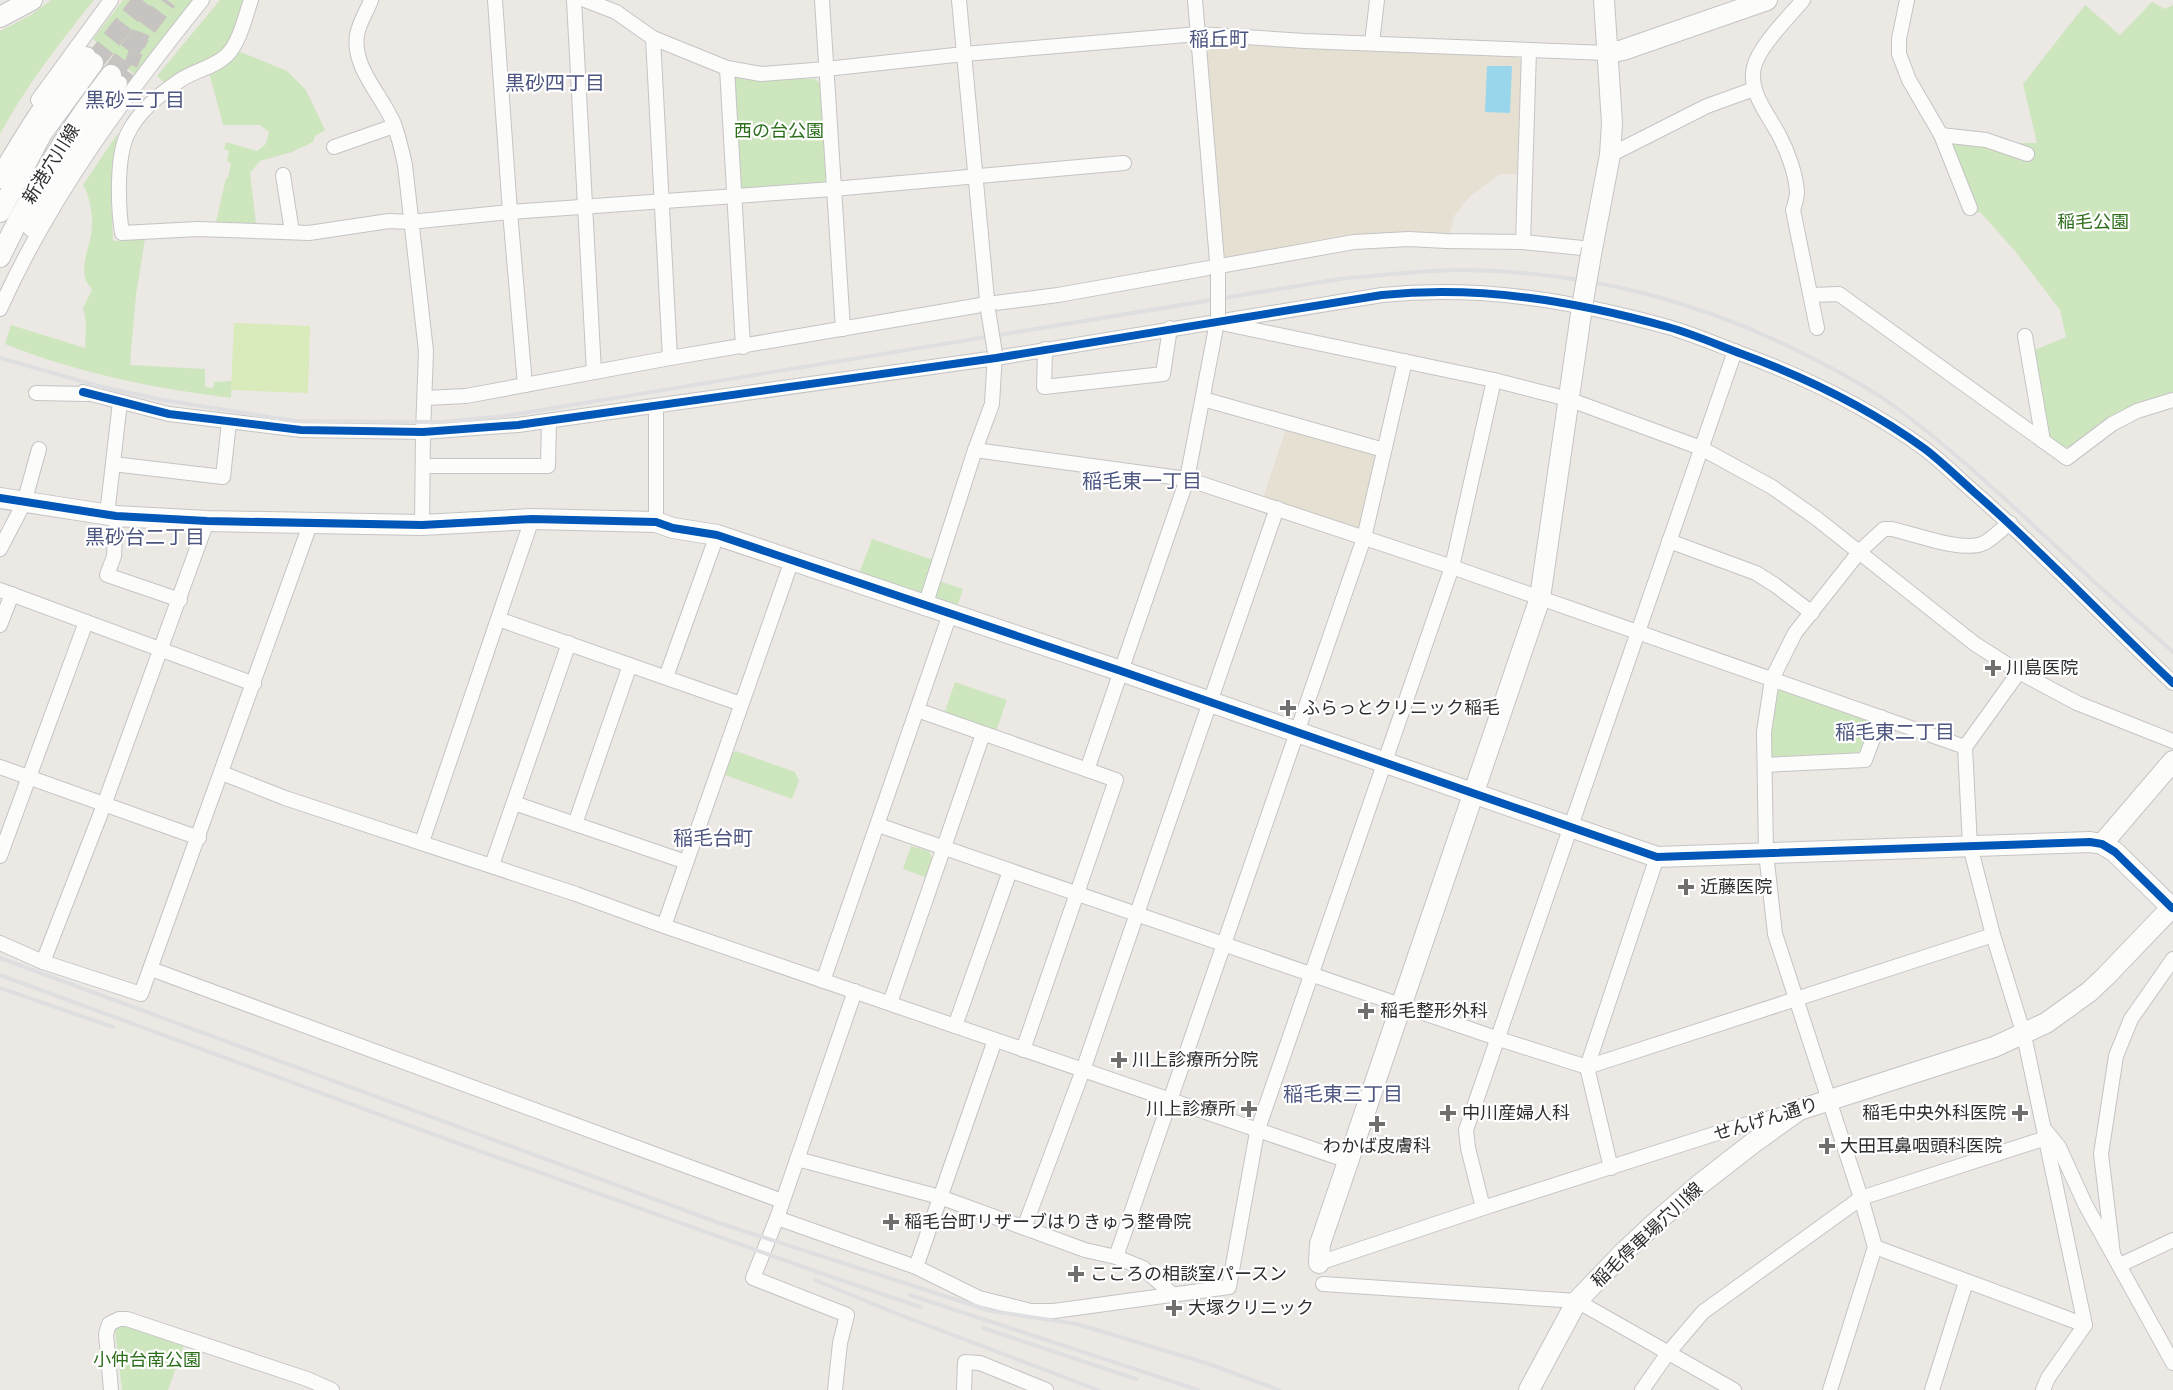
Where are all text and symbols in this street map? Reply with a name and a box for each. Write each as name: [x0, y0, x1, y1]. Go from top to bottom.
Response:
district label: 稲丘町: [1189, 26, 1249, 52]
district label: 黒砂四丁目: [505, 70, 605, 96]
district label: 黒砂三丁目: [85, 87, 185, 113]
street label: 新港穴川線: [17, 119, 84, 208]
park label: 西の台公園: [734, 119, 824, 142]
park label: 稲毛公園: [2057, 210, 2129, 233]
district label: 稲毛東一丁目: [1082, 468, 1202, 494]
district label: 黒砂台二丁目: [85, 524, 205, 550]
place label: 川島医院: [2006, 656, 2078, 679]
marker: 川島医院: [1984, 659, 2002, 677]
place label: ふらっとクリニック稲毛: [1302, 696, 1500, 719]
marker: ふらっとクリニック稲毛: [1279, 699, 1297, 717]
district label: 稲毛東二丁目: [1835, 719, 1955, 745]
district label: 稲毛台町: [673, 825, 753, 851]
place label: 近藤医院: [1700, 875, 1772, 898]
marker: 近藤医院: [1677, 878, 1695, 896]
place label: 稲毛整形外科: [1380, 999, 1488, 1022]
marker: 稲毛整形外科: [1357, 1002, 1375, 1020]
place label: 川上診療所分院: [1132, 1048, 1258, 1071]
marker: 川上診療所分院: [1110, 1051, 1128, 1069]
district label: 稲毛東三丁目: [1283, 1081, 1403, 1107]
street label: せんげん通り: [1711, 1092, 1821, 1145]
place label: 川上診療所: [1146, 1097, 1236, 1120]
marker: 川上診療所: [1240, 1100, 1258, 1118]
place label: 中川産婦人科: [1462, 1101, 1570, 1124]
place label: 稲毛中央外科医院: [1862, 1101, 2006, 1124]
marker: 中川産婦人科: [1439, 1104, 1457, 1122]
marker: 稲毛中央外科医院: [2011, 1104, 2029, 1122]
marker: わかば皮膚科: [1368, 1115, 1386, 1133]
place label: わかば皮膚科: [1323, 1134, 1431, 1157]
place label: 大田耳鼻咽頭科医院: [1840, 1134, 2002, 1157]
marker: 大田耳鼻咽頭科医院: [1818, 1137, 1836, 1155]
street label: 稲毛停車場穴川線: [1586, 1177, 1707, 1292]
place label: 稲毛台町リザーブはりきゅう整骨院: [904, 1210, 1191, 1233]
marker: 稲毛台町リザーブはりきゅう整骨院: [882, 1213, 900, 1231]
place label: こころの相談室パースン: [1090, 1262, 1287, 1285]
marker: こころの相談室パースン: [1067, 1265, 1085, 1283]
place label: 大塚クリニック: [1188, 1296, 1314, 1319]
marker: 大塚クリニック: [1165, 1299, 1183, 1317]
park label: 小仲台南公園: [93, 1348, 201, 1371]

